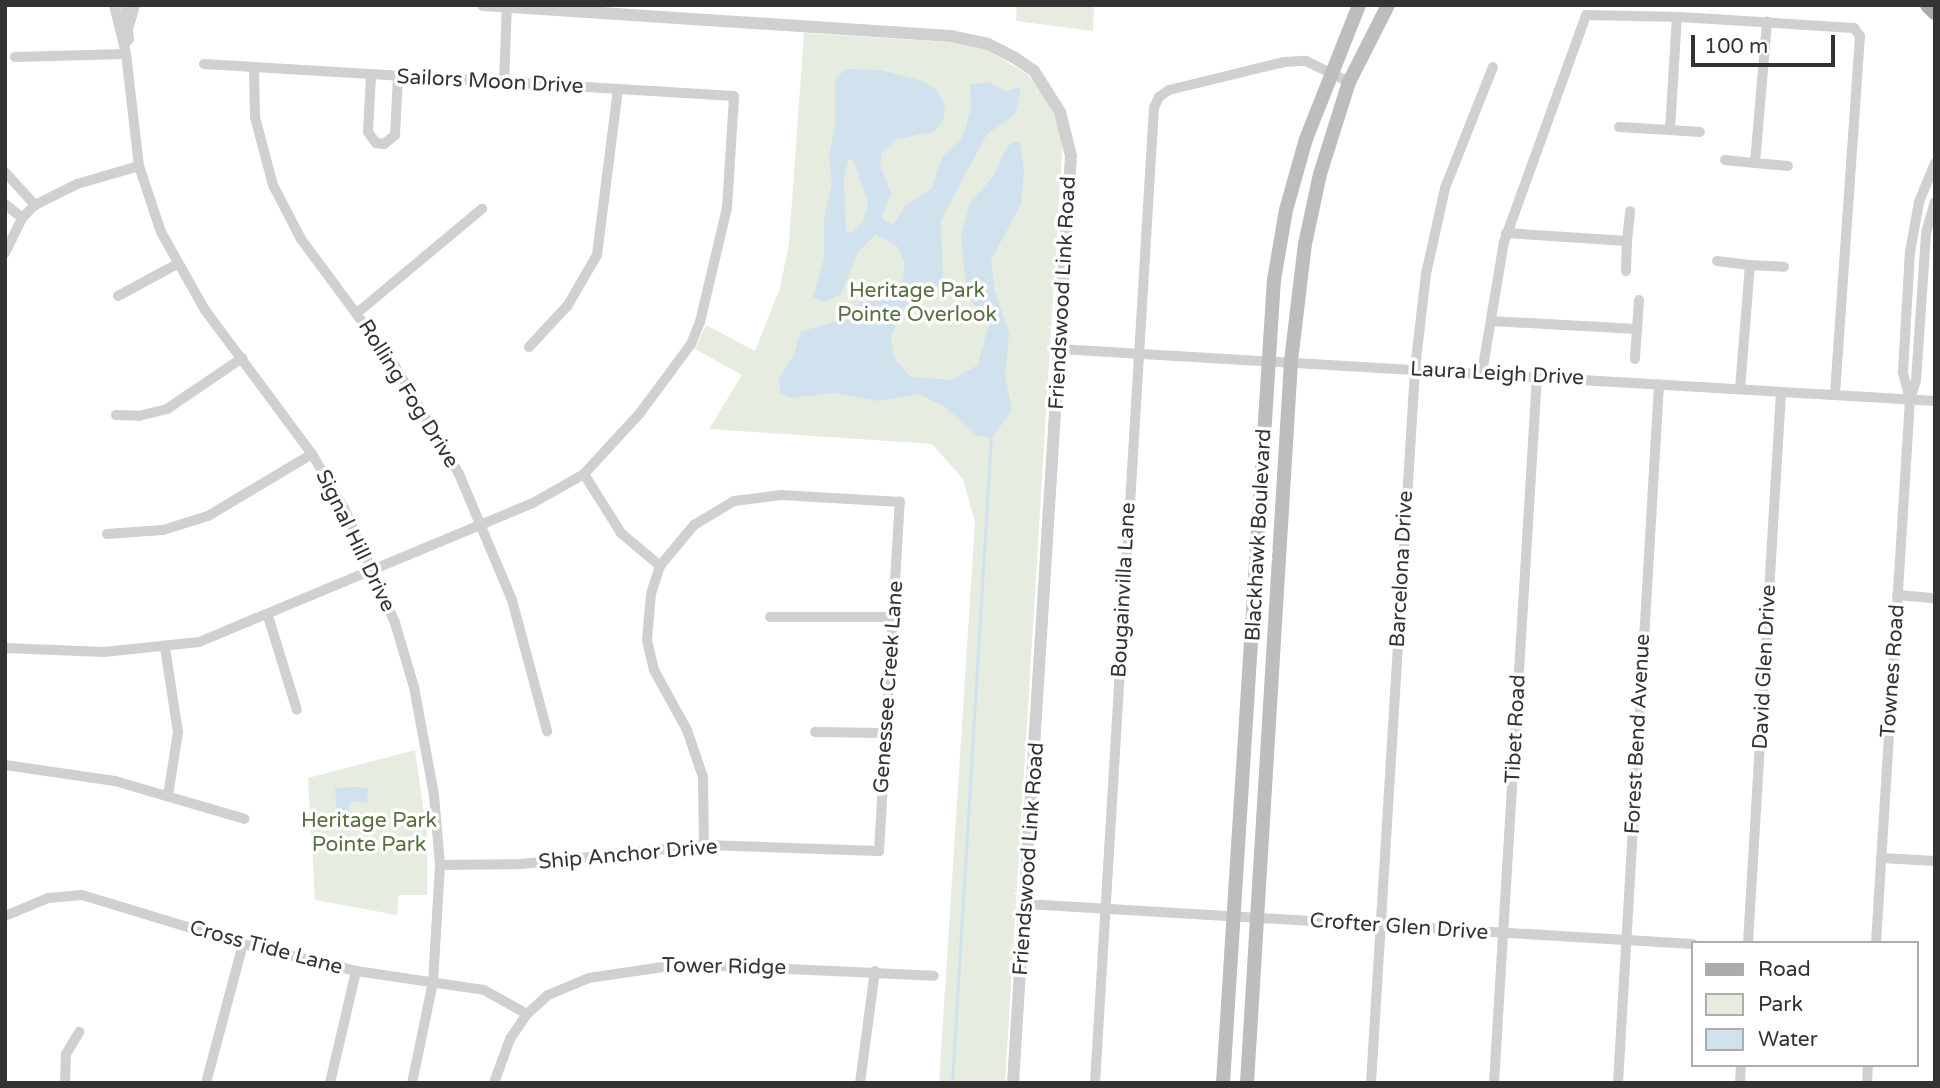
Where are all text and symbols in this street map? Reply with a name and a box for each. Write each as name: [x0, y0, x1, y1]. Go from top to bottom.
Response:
scale bar: [1695, 21, 1839, 65]
text: 100 m: [1704, 34, 1768, 59]
street label: Sailors Moon Drive: [396, 65, 584, 99]
street label: Friendswood Link Road: [1044, 176, 1082, 410]
park label: Heritage Park Pointe Overlook: [837, 278, 997, 328]
street label: Rolling Fog Drive: [352, 315, 464, 473]
street label: Laura Leigh Drive: [1409, 357, 1585, 391]
street label: Blackhawk Boulevard: [1241, 428, 1277, 642]
street label: Signal Hill Drive: [310, 466, 400, 616]
street label: Barcelona Drive: [1385, 490, 1419, 648]
street label: Bougainvilla Lane: [1107, 502, 1141, 678]
street label: Genessee Creek Lane: [869, 580, 909, 794]
street label: David Glen Drive: [1748, 584, 1782, 750]
street label: Townes Road: [1876, 603, 1910, 739]
street label: Forest Bend Avenue: [1620, 633, 1656, 835]
street label: Tibet Road: [1501, 674, 1531, 784]
street label: Friendswood Link Road: [1008, 741, 1050, 977]
park label: Heritage Park Pointe Park: [301, 808, 437, 858]
street label: Ship Anchor Drive: [537, 835, 719, 875]
street label: Crofter Glen Drive: [1309, 908, 1489, 946]
street label: Cross Tide Lane: [187, 915, 345, 981]
legend: [1692, 941, 1919, 1067]
street label: Tower Ridge: [662, 953, 786, 981]
text: Road: [1758, 957, 1811, 982]
text: Park: [1758, 992, 1803, 1017]
text: Water: [1758, 1027, 1818, 1052]

